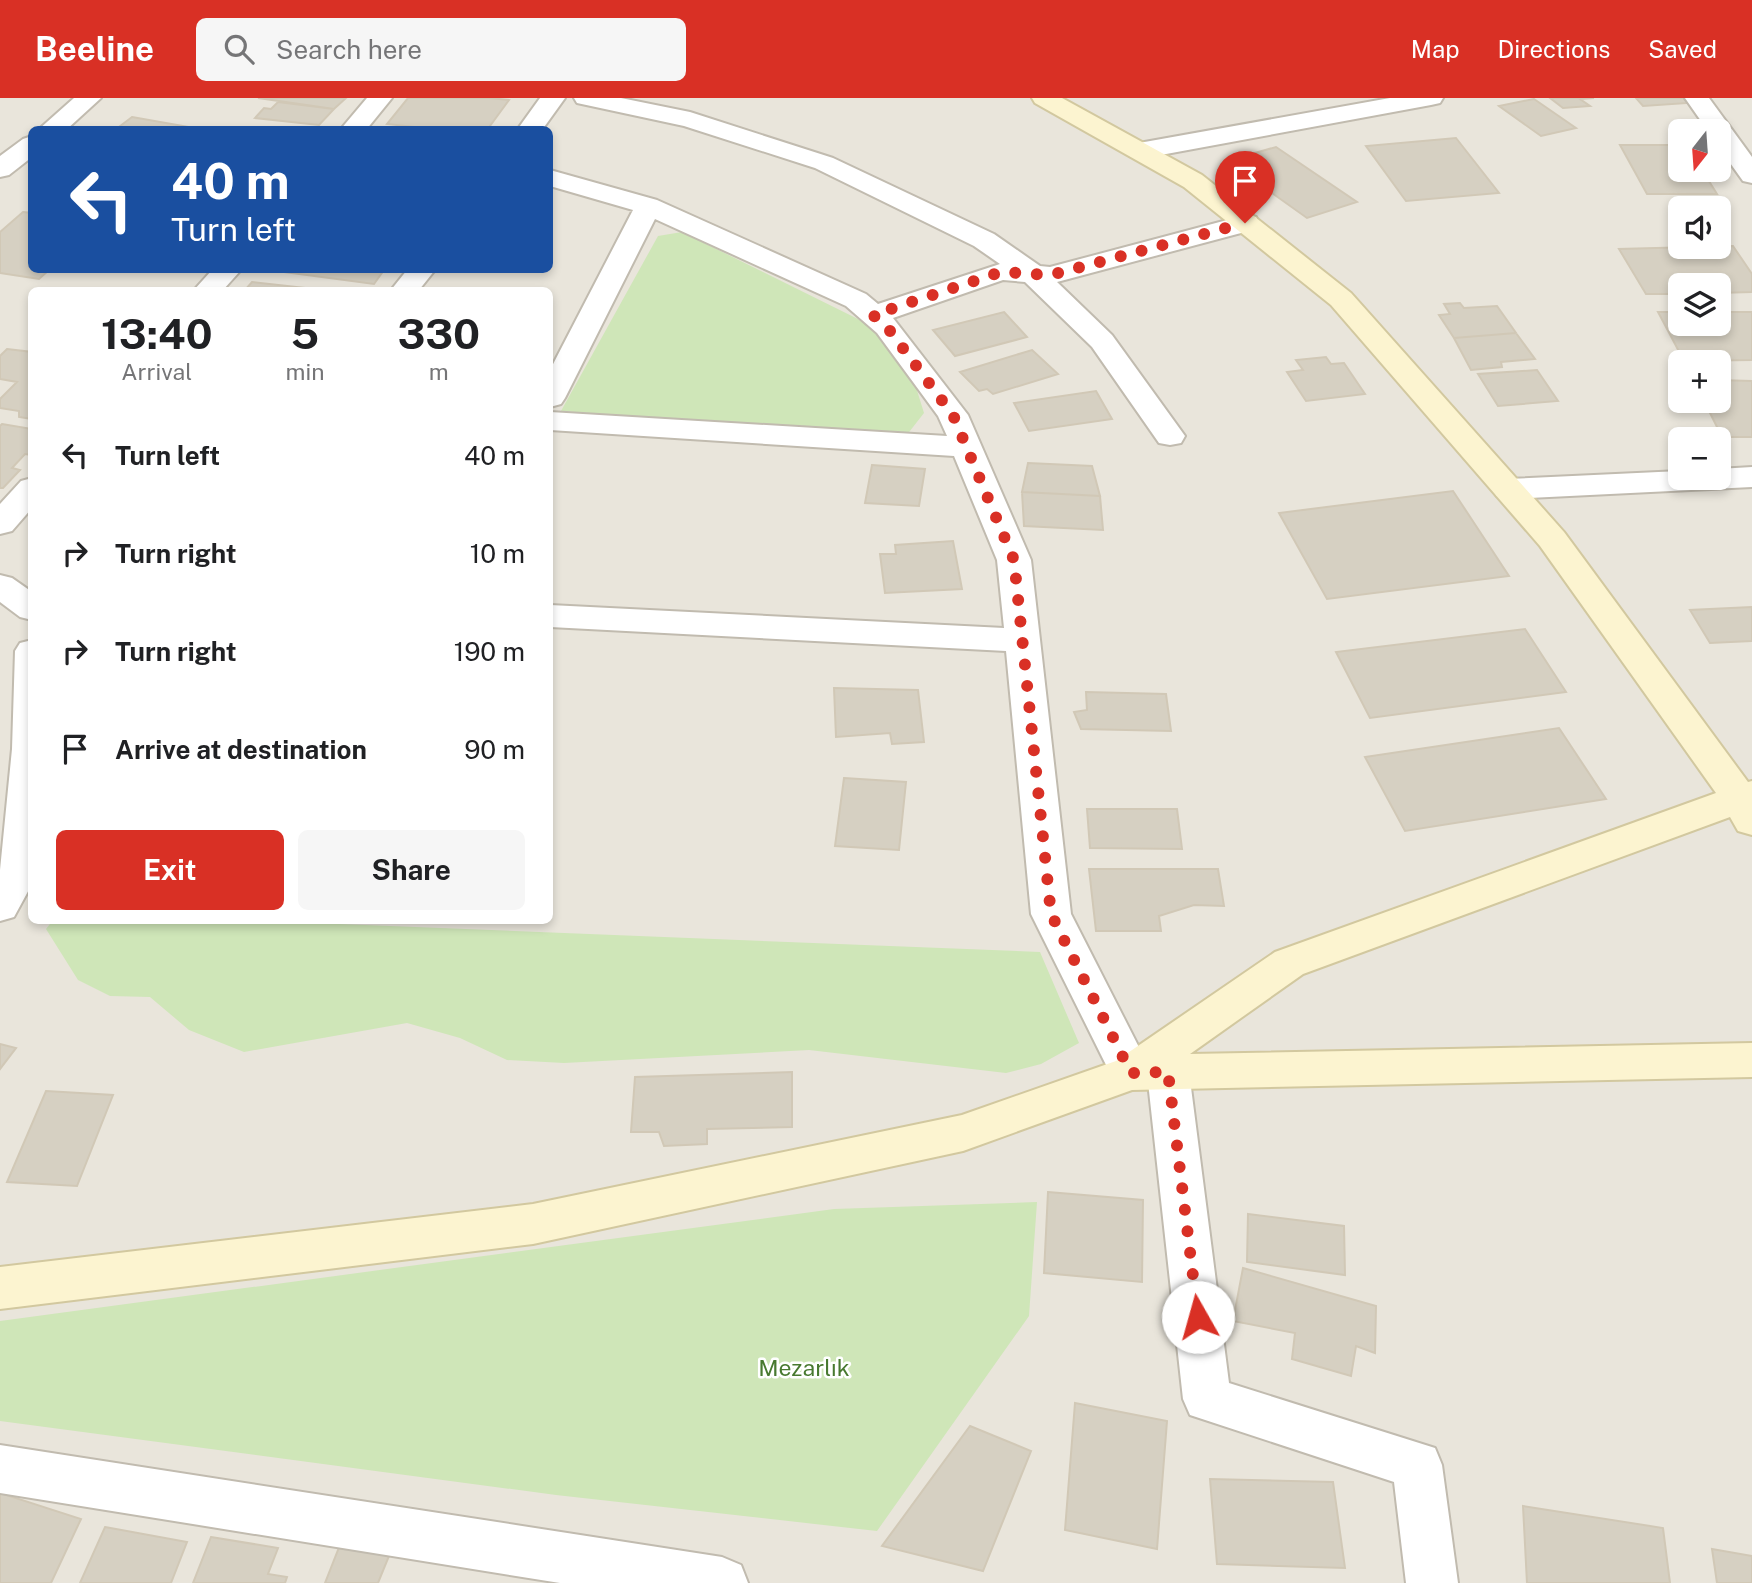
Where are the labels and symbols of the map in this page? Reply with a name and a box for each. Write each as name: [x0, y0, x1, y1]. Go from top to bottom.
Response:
north arrow: [1668, 119, 1731, 182]
pin: [1215, 151, 1275, 223]
position arrow: [1161, 1280, 1235, 1354]
park label: Mezarlık: [758, 1354, 850, 1381]

